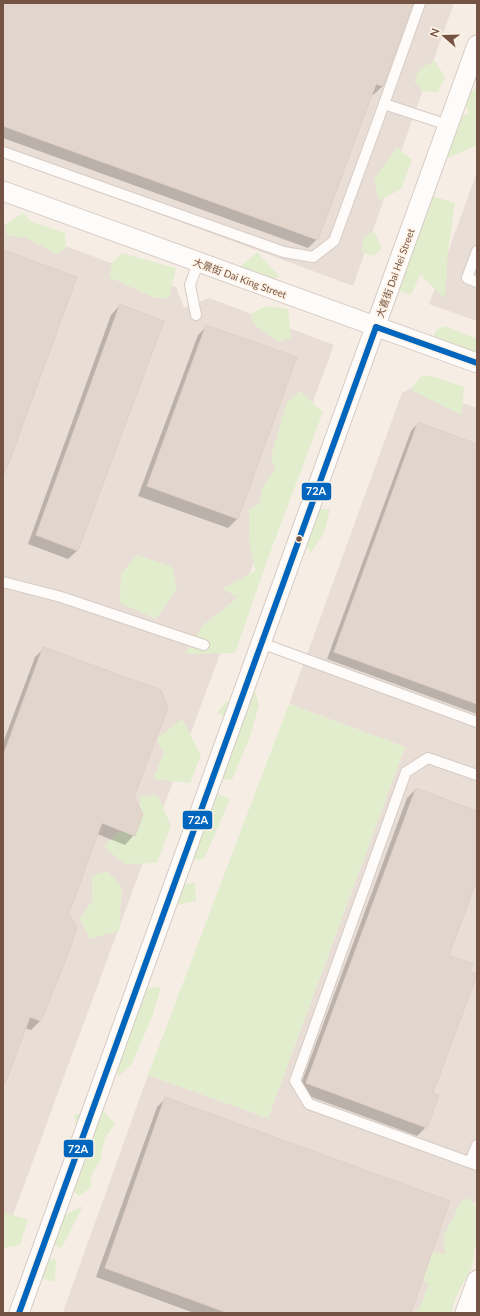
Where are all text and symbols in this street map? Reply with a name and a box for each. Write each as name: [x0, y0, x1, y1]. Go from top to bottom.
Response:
north arrow: [424, 16, 464, 56]
text: N: [427, 26, 442, 39]
street label: 大喜街 Dai Hei Street: [373, 226, 417, 319]
street label: 大景街 Dai King Street: [192, 255, 289, 301]
line badge: 72A: [301, 482, 332, 501]
text: 72A: [306, 484, 327, 497]
unlabelled marker: [294, 534, 304, 544]
line badge: 72A: [182, 810, 213, 830]
text: 72A: [188, 813, 209, 826]
line badge: 72A: [63, 1139, 94, 1158]
text: 72A: [68, 1142, 89, 1155]

